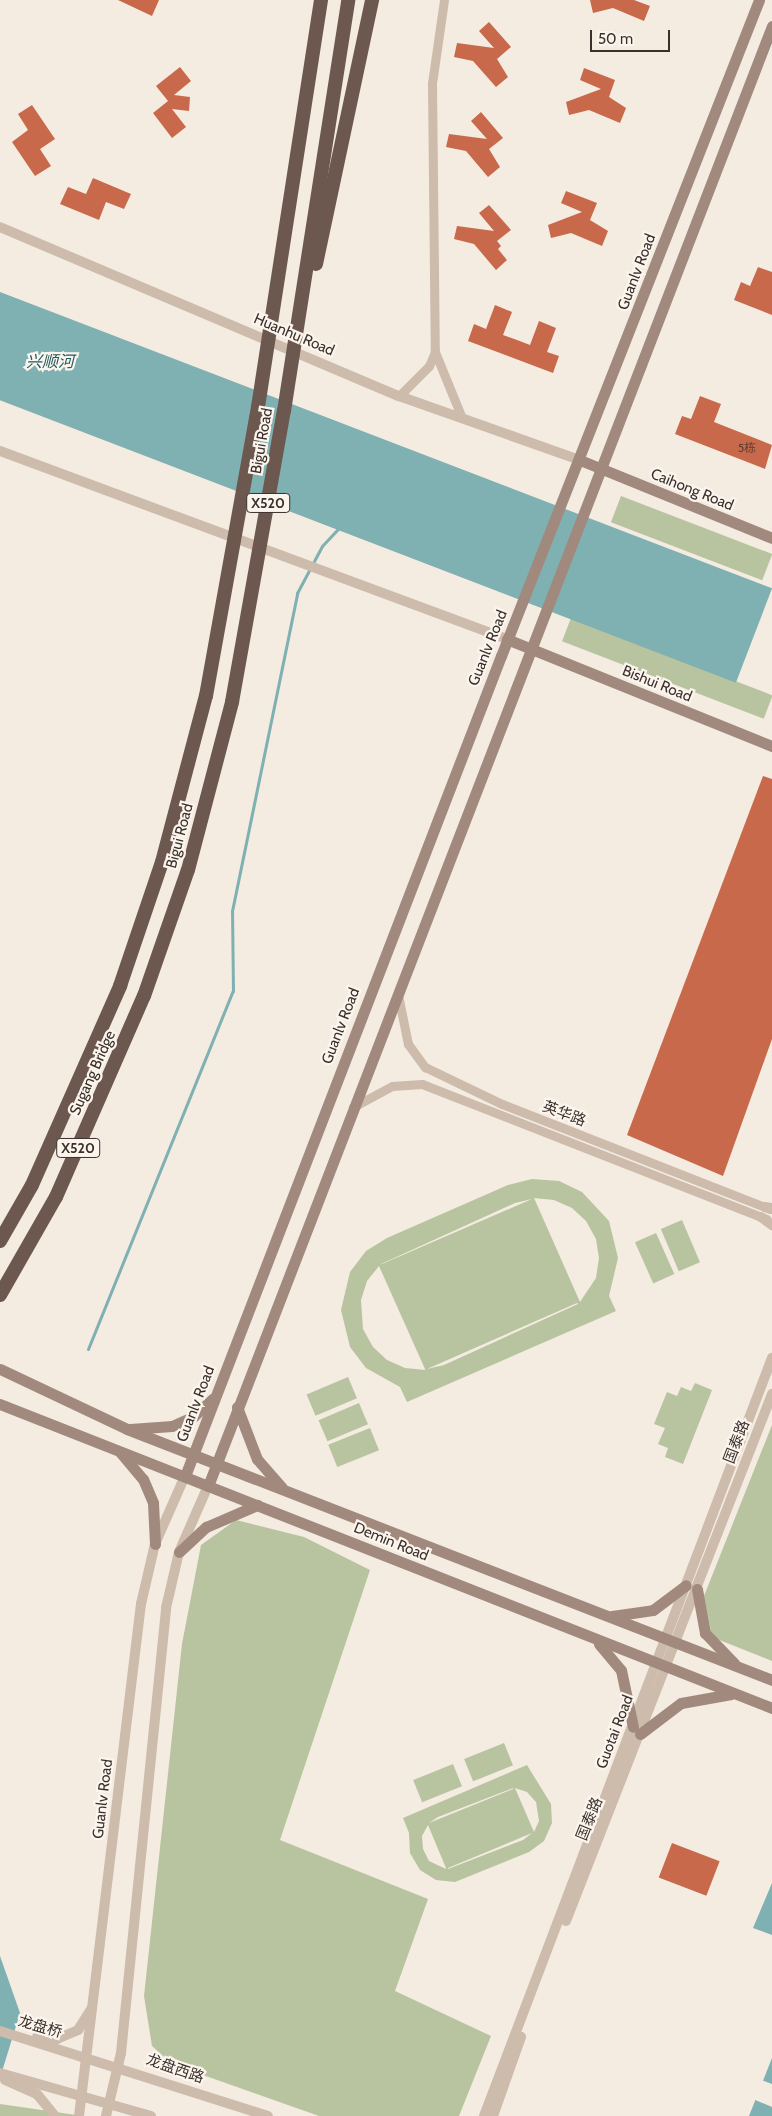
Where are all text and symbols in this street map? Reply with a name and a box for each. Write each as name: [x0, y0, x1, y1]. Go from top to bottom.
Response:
scale bar: [592, 20, 672, 52]
text: 50 m: [598, 30, 633, 48]
street label: Guanlv Road: [614, 231, 660, 313]
street label: Huanhu Road: [251, 310, 337, 360]
water label: 兴顺河: [26, 352, 74, 372]
street label: Bigui Road: [247, 407, 277, 475]
house number: 5栋: [738, 441, 756, 455]
street label: Caihong Road: [648, 465, 736, 515]
road number: X520: [246, 492, 290, 514]
street label: Guanlv Road: [465, 607, 511, 689]
street label: Bishui Road: [620, 662, 694, 706]
street label: Bigui Road: [163, 802, 197, 870]
street label: Guanlv Road: [318, 985, 364, 1067]
street label: Sugang Bridge: [66, 1028, 120, 1118]
street label: 英华路: [540, 1098, 588, 1130]
road number: X520: [56, 1136, 100, 1160]
street label: Guanlv Road: [173, 1363, 219, 1445]
street label: 国泰路: [721, 1418, 753, 1466]
street label: Demin Road: [351, 1519, 431, 1565]
street label: Guotai Road: [593, 1693, 637, 1771]
street label: Guanlv Road: [89, 1758, 117, 1840]
street label: 国泰路: [573, 1795, 607, 1843]
street label: 龙盘桥: [16, 2012, 64, 2042]
street label: 龙盘西路: [144, 2051, 206, 2087]

